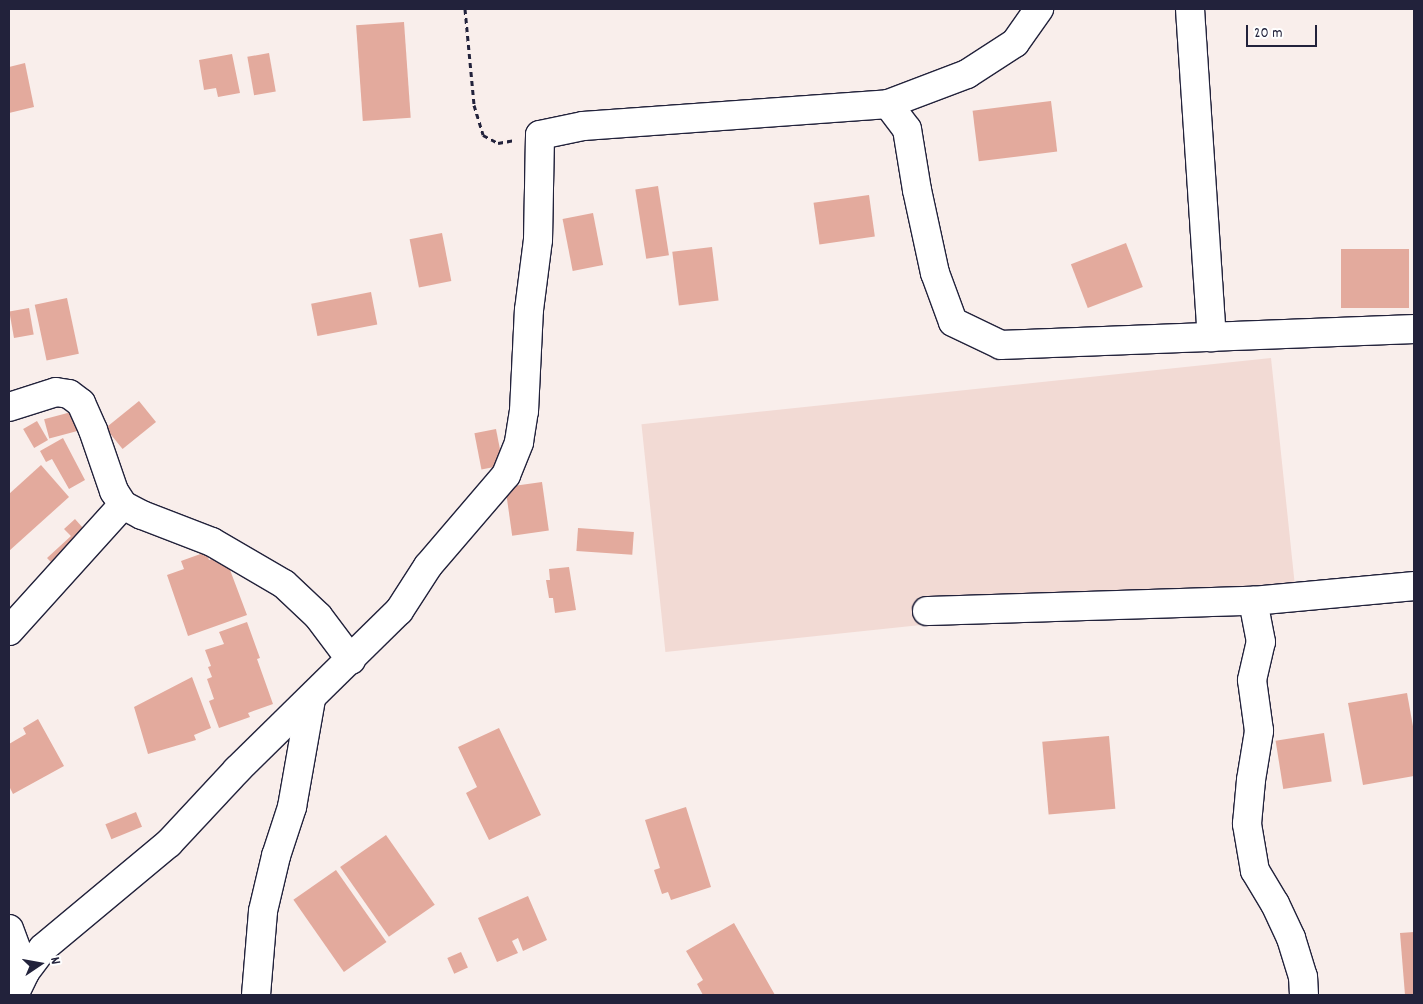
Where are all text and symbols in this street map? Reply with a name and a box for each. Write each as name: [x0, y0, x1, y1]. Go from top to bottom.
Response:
scale bar: [1248, 15, 1319, 47]
text: 20 m: [1254, 23, 1282, 45]
north arrow: [15, 939, 65, 989]
text: N: [44, 955, 65, 966]

